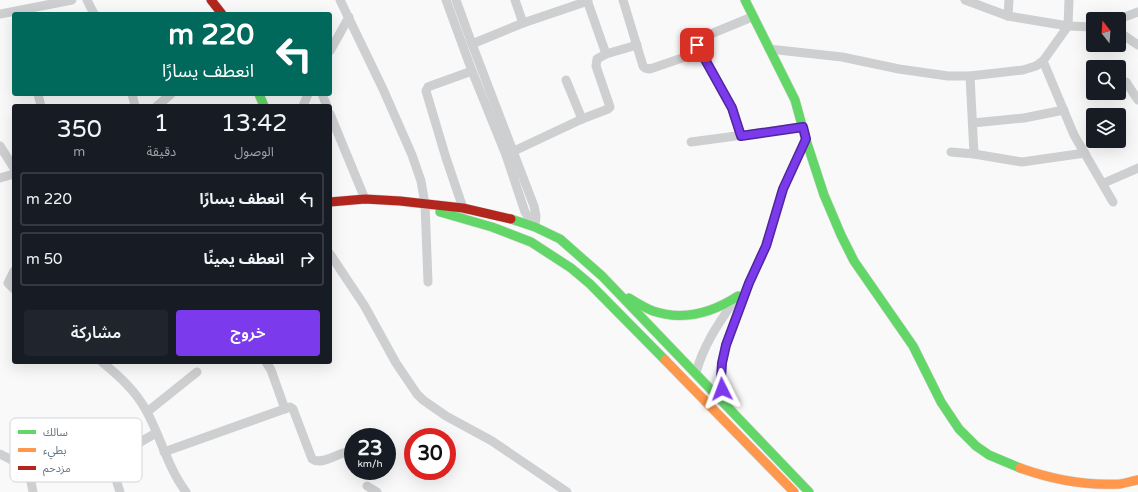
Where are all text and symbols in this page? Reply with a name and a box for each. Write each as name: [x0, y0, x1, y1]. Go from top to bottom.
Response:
north arrow: [1086, 12, 1126, 52]
map controls: [1086, 12, 1126, 148]
text: 220 m: [168, 18, 254, 52]
icon: left: [268, 28, 320, 80]
pin: [680, 28, 714, 62]
icon: arrive: [686, 34, 708, 56]
text: انعطف يسارًا: [162, 60, 254, 82]
button: search: [1086, 60, 1126, 100]
button: layers: [1086, 108, 1126, 148]
text: 1: [154, 109, 169, 138]
text: 13:42: [221, 109, 287, 138]
text: 350: [57, 115, 102, 144]
text: m: [73, 144, 85, 160]
text: دقيقة: [147, 144, 176, 160]
text: الوصول: [234, 144, 274, 160]
icon: left: [296, 188, 318, 210]
text: 220 m: [26, 190, 72, 208]
text: انعطف يسارًا: [200, 190, 284, 208]
icon: right: [296, 248, 318, 270]
text: 50 m: [26, 250, 63, 268]
text: انعطف يمينًا: [203, 250, 284, 268]
button: مشاركة: [24, 310, 168, 356]
button: خروج: [176, 310, 320, 356]
position arrow: [701, 368, 743, 410]
legend: [10, 418, 142, 482]
text: سالك: [43, 426, 68, 439]
speed limit sign: 30: [404, 428, 456, 480]
text: 23: [357, 437, 383, 461]
text: بطيء: [43, 444, 66, 460]
text: km/h: [357, 458, 383, 470]
text: مزدحم: [43, 462, 71, 477]

